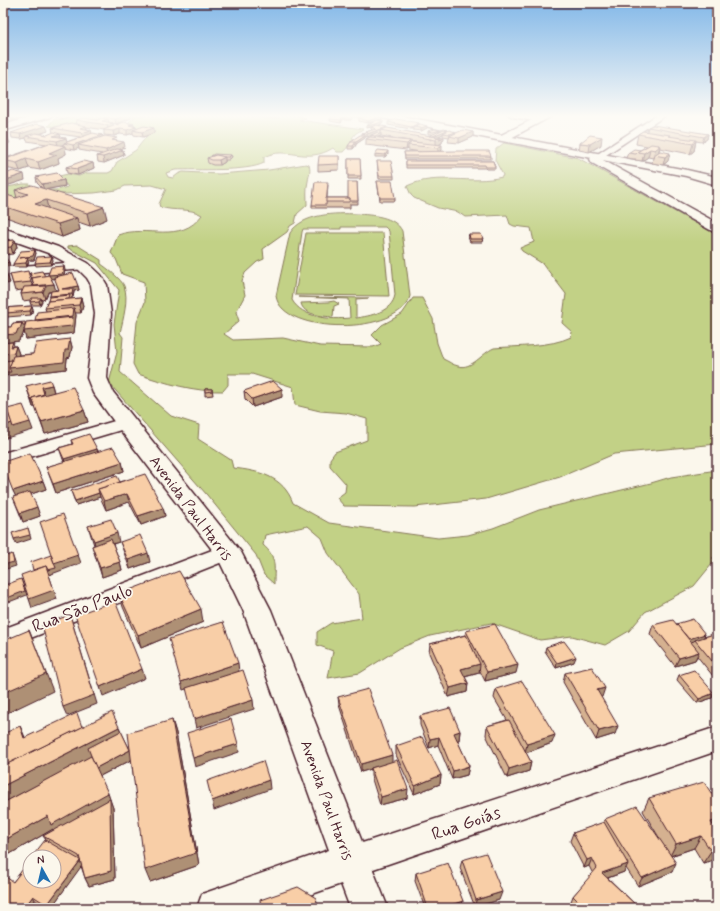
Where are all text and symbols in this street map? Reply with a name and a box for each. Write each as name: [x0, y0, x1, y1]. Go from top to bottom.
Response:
street label: Avenida Paul Harris: [144, 452, 236, 565]
street label: Rua São Paulo: [29, 579, 136, 639]
street label: Avenida Paul Harris: [295, 738, 357, 863]
street label: Rua Goiás: [429, 801, 504, 847]
north arrow: [22, 849, 62, 889]
text: N: [36, 853, 45, 868]

